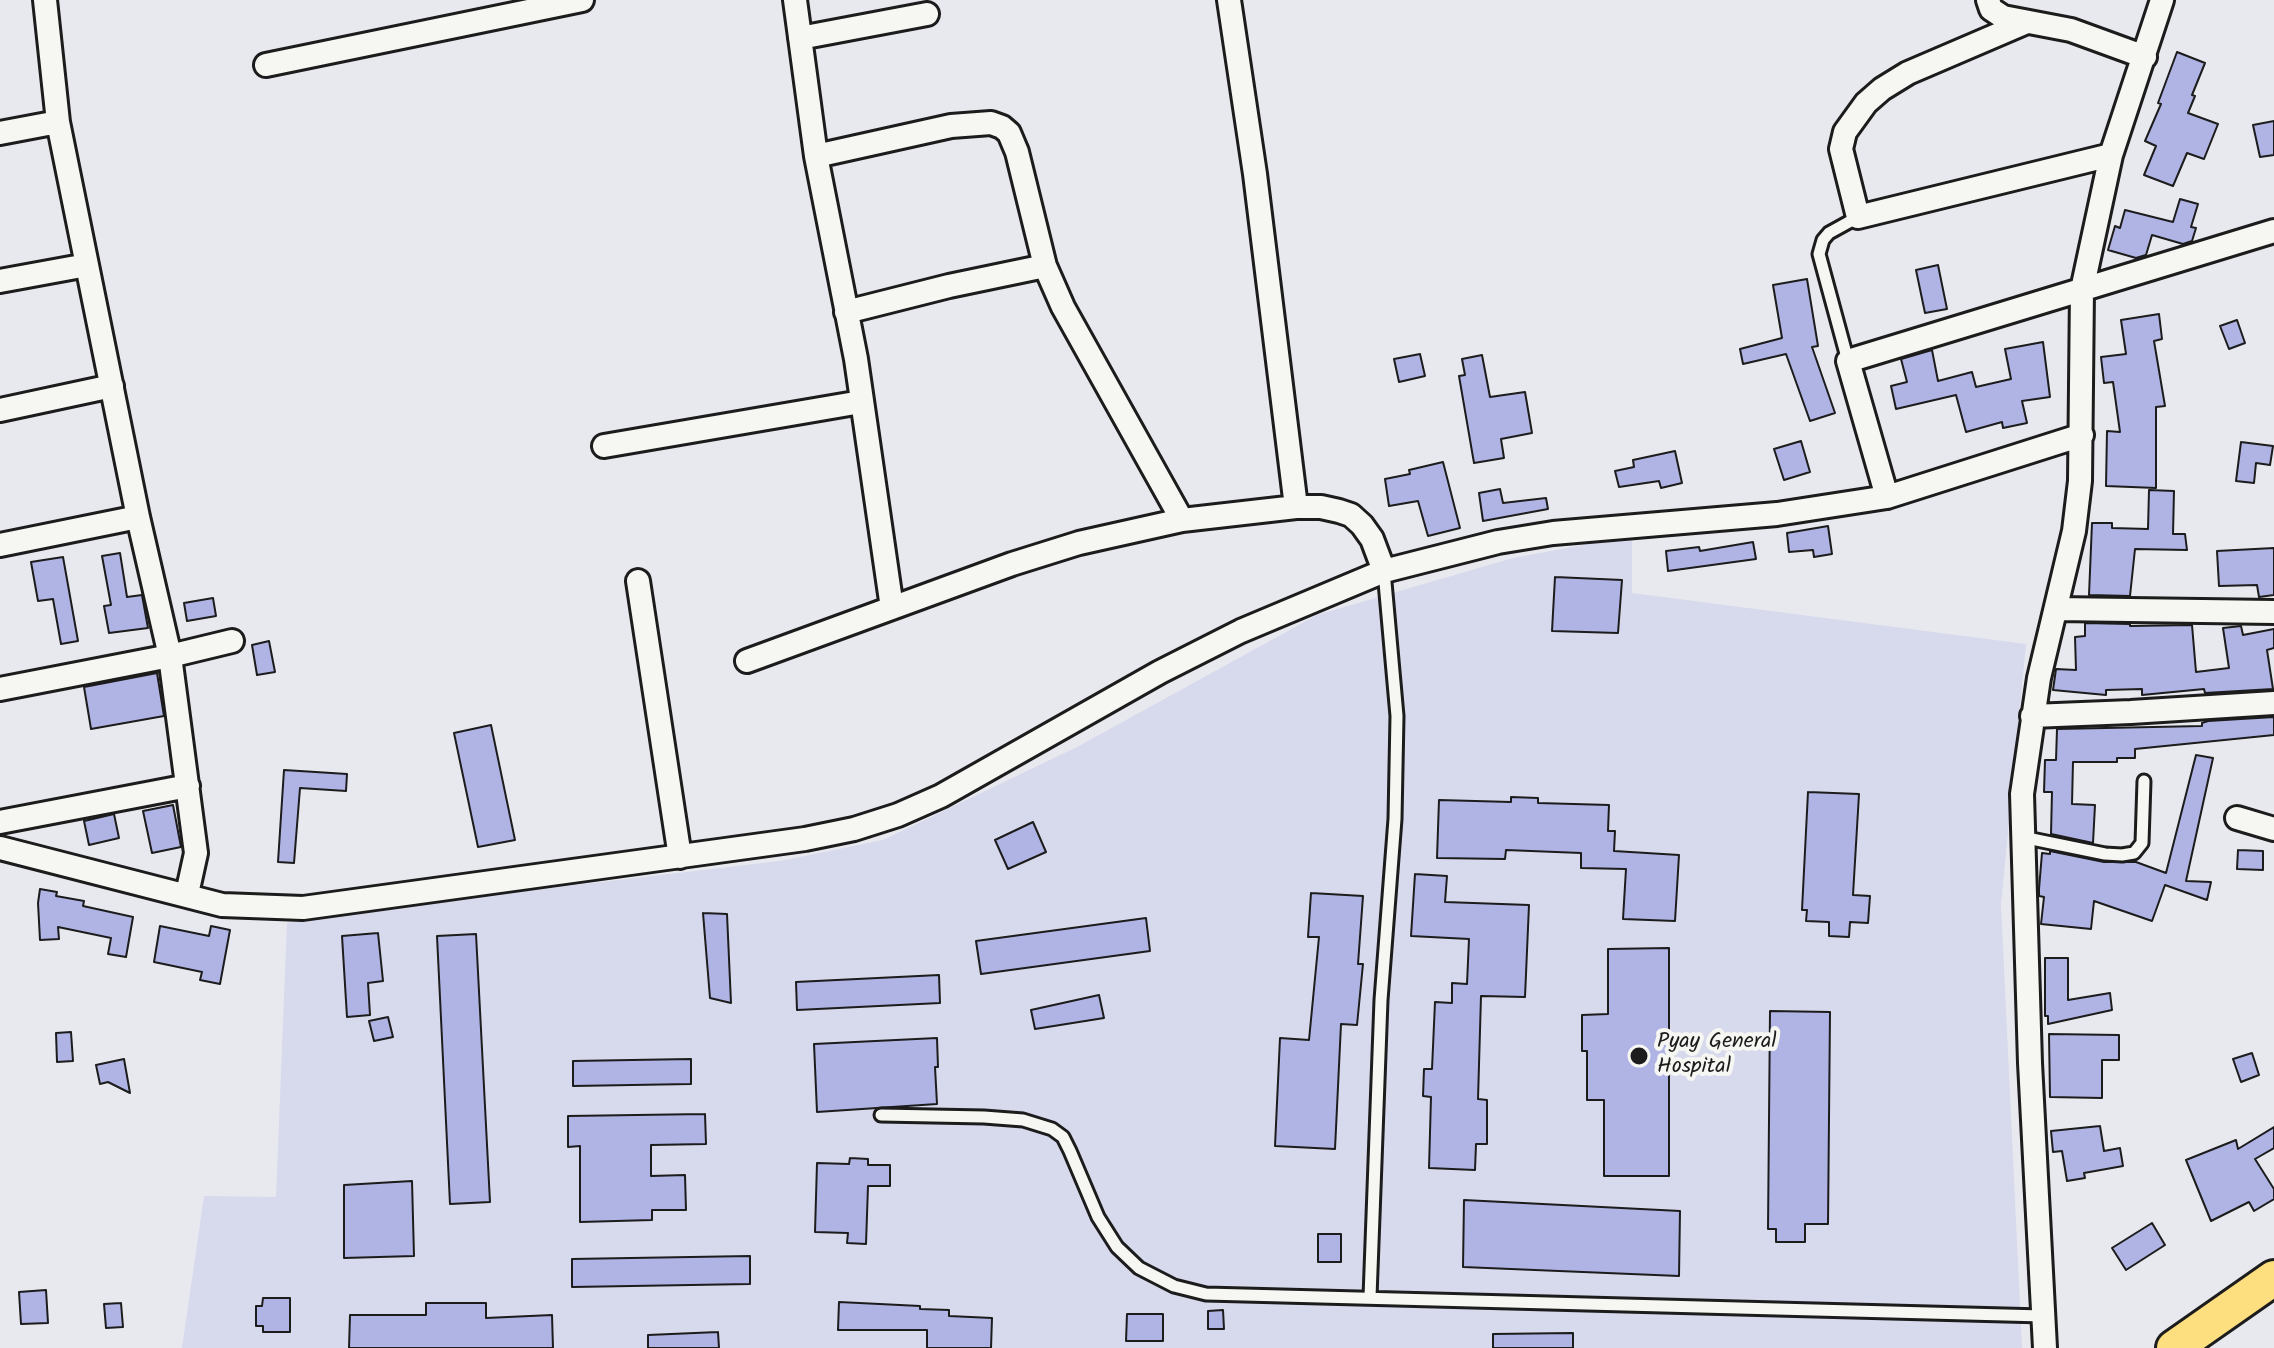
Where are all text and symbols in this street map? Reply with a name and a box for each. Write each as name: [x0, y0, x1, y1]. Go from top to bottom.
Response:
place label: Pyay General Hospital: [1657, 1030, 1777, 1082]
marker: Pyay General Hospital: [1628, 1045, 1650, 1067]

